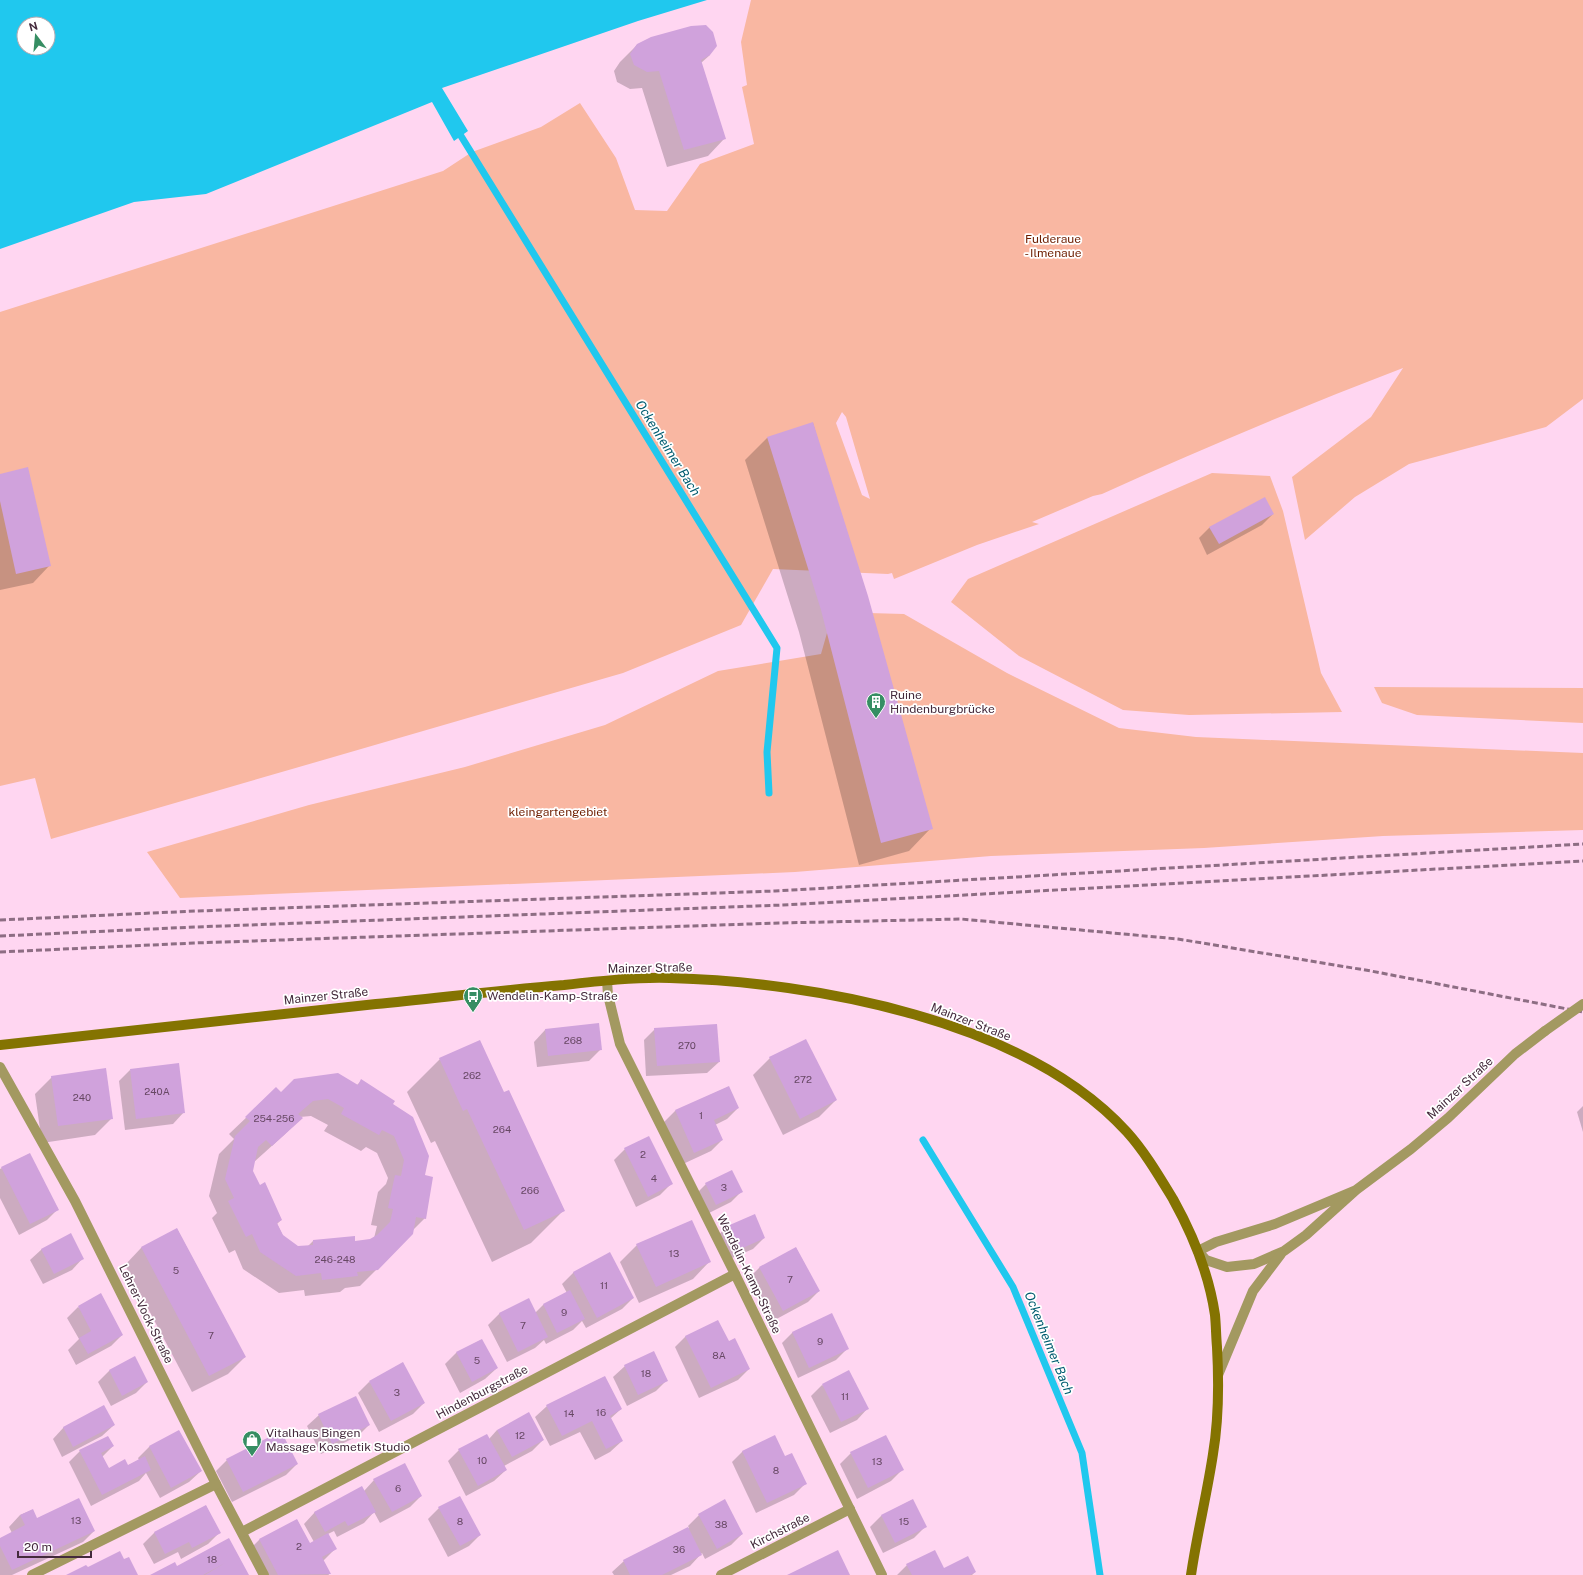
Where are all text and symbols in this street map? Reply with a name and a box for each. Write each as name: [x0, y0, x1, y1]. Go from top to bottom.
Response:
north arrow: [16, 16, 56, 56]
text: N: [27, 19, 39, 33]
park label: Fulderaue - Ilmenaue: [1025, 232, 1082, 260]
water label: Ockenheimer Bach: [633, 397, 703, 499]
place label: Ruine Hindenburgbrücke: [890, 688, 995, 716]
building icon: Ruine Hindenburgbrücke: [865, 691, 887, 719]
park label: kleingartengebiet: [509, 805, 608, 819]
street label: Mainzer Straße: [608, 960, 693, 976]
street label: Mainzer Straße: [283, 985, 369, 1007]
bus stop icon: Wendelin-Kamp-Straße: [462, 985, 484, 1013]
place label: Wendelin-Kamp-Straße: [487, 989, 618, 1003]
street label: Mainzer Straße: [929, 1000, 1013, 1044]
house number: 268: [564, 1034, 582, 1046]
house number: 270: [678, 1039, 696, 1051]
street label: Mainzer Straße: [1424, 1054, 1496, 1122]
house number: 262: [463, 1069, 481, 1081]
house number: 272: [794, 1073, 812, 1085]
house number: 240A: [144, 1085, 170, 1097]
house number: 240: [73, 1091, 91, 1103]
house number: 1: [699, 1109, 703, 1121]
house number: 254-256: [253, 1112, 295, 1124]
house number: 264: [493, 1123, 511, 1135]
house number: 2: [640, 1148, 646, 1160]
house number: 4: [651, 1172, 657, 1184]
house number: 3: [721, 1181, 727, 1193]
house number: 266: [521, 1184, 539, 1196]
street label: Wendelin-Kamp-Straße: [714, 1212, 784, 1336]
house number: 13: [669, 1247, 679, 1259]
house number: 246-248: [315, 1253, 355, 1265]
street label: Lehrer-Vock-Straße: [116, 1262, 176, 1366]
house number: 5: [173, 1264, 179, 1276]
house number: 7: [787, 1273, 793, 1285]
house number: 11: [600, 1279, 608, 1291]
water label: Ockenheimer Bach: [1021, 1289, 1077, 1397]
house number: 9: [561, 1306, 567, 1318]
house number: 7: [520, 1319, 526, 1331]
house number: 7: [208, 1329, 214, 1341]
house number: 9: [817, 1335, 823, 1347]
house number: 8A: [712, 1349, 726, 1361]
house number: 5: [474, 1354, 480, 1366]
street label: Hindenburgstraße: [434, 1362, 530, 1422]
house number: 18: [641, 1367, 651, 1379]
house number: 3: [394, 1386, 400, 1398]
house number: 11: [841, 1390, 849, 1402]
house number: 16: [596, 1406, 606, 1418]
house number: 14: [564, 1407, 574, 1419]
place label: Vitalhaus Bingen Massage Kosmetik Studio: [266, 1426, 410, 1454]
shop icon: Vitalhaus Bingen Massage Kosmetik Studio: [241, 1429, 263, 1457]
house number: 12: [515, 1429, 525, 1441]
house number: 10: [477, 1454, 487, 1466]
house number: 13: [872, 1455, 882, 1467]
house number: 8: [773, 1464, 779, 1476]
house number: 6: [395, 1482, 401, 1494]
street label: Kirchstraße: [748, 1510, 812, 1552]
house number: 13: [71, 1514, 81, 1526]
house number: 8: [457, 1515, 463, 1527]
house number: 15: [899, 1515, 909, 1527]
house number: 38: [715, 1518, 727, 1530]
scale bar: [18, 1533, 91, 1559]
text: 20 m: [24, 1540, 52, 1554]
house number: 2: [296, 1540, 302, 1552]
house number: 36: [673, 1543, 685, 1555]
house number: 18: [207, 1553, 217, 1565]

